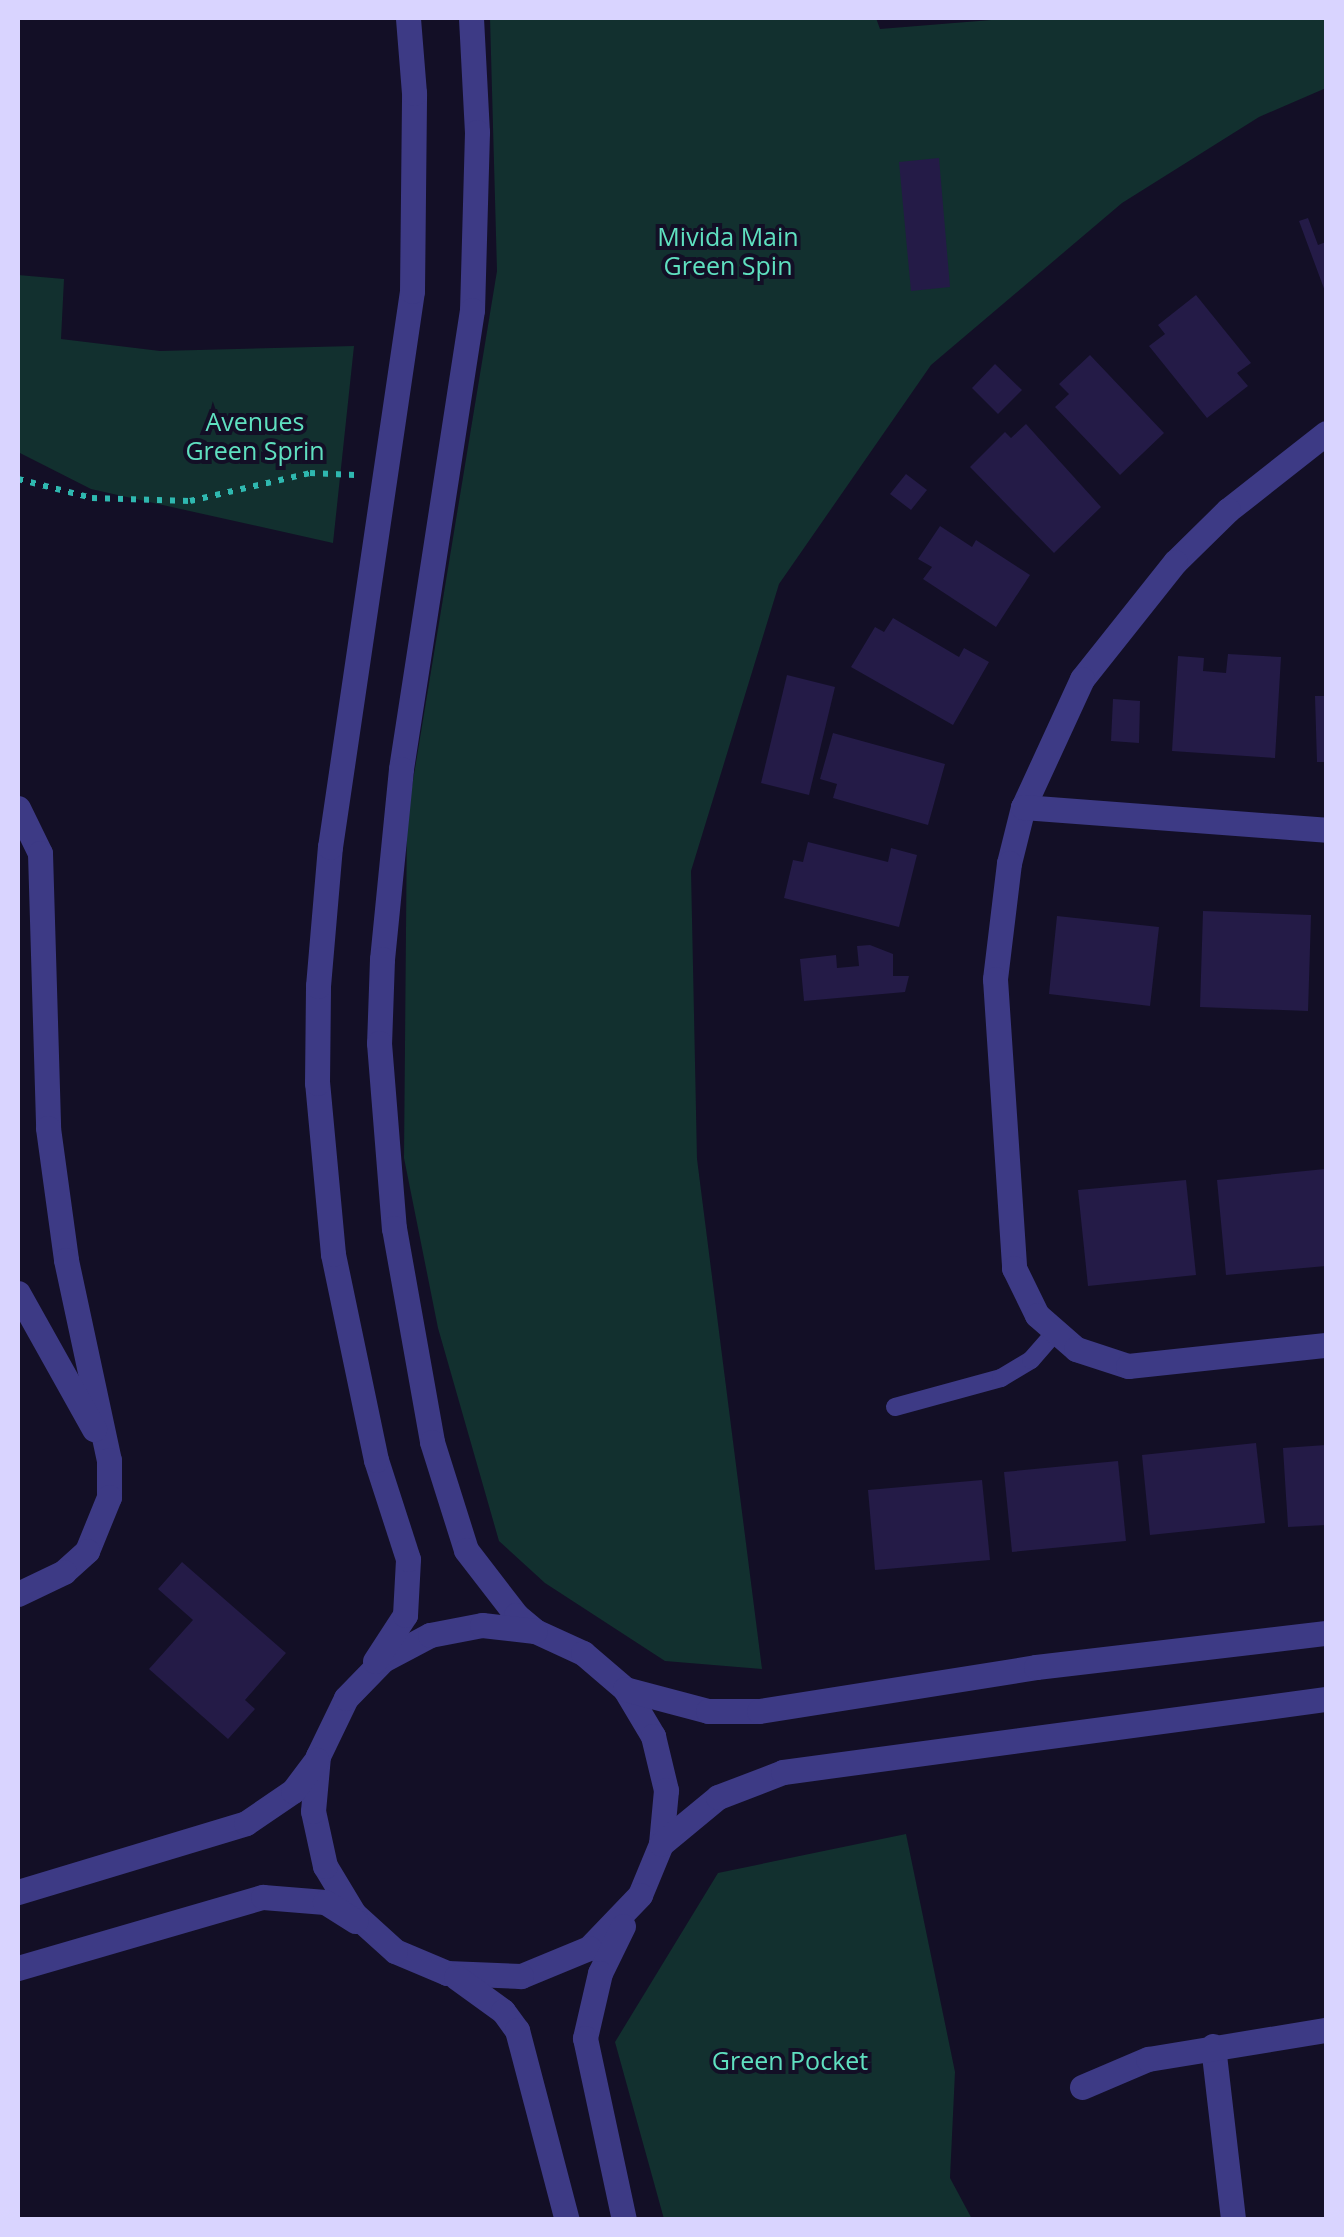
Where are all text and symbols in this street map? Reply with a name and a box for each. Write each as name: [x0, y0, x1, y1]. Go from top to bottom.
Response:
park label: Mivida Main Green Spin: [657, 222, 799, 281]
park label: Avenues Green Sprin: [185, 407, 325, 466]
park label: Green Pocket: [712, 2045, 868, 2075]

